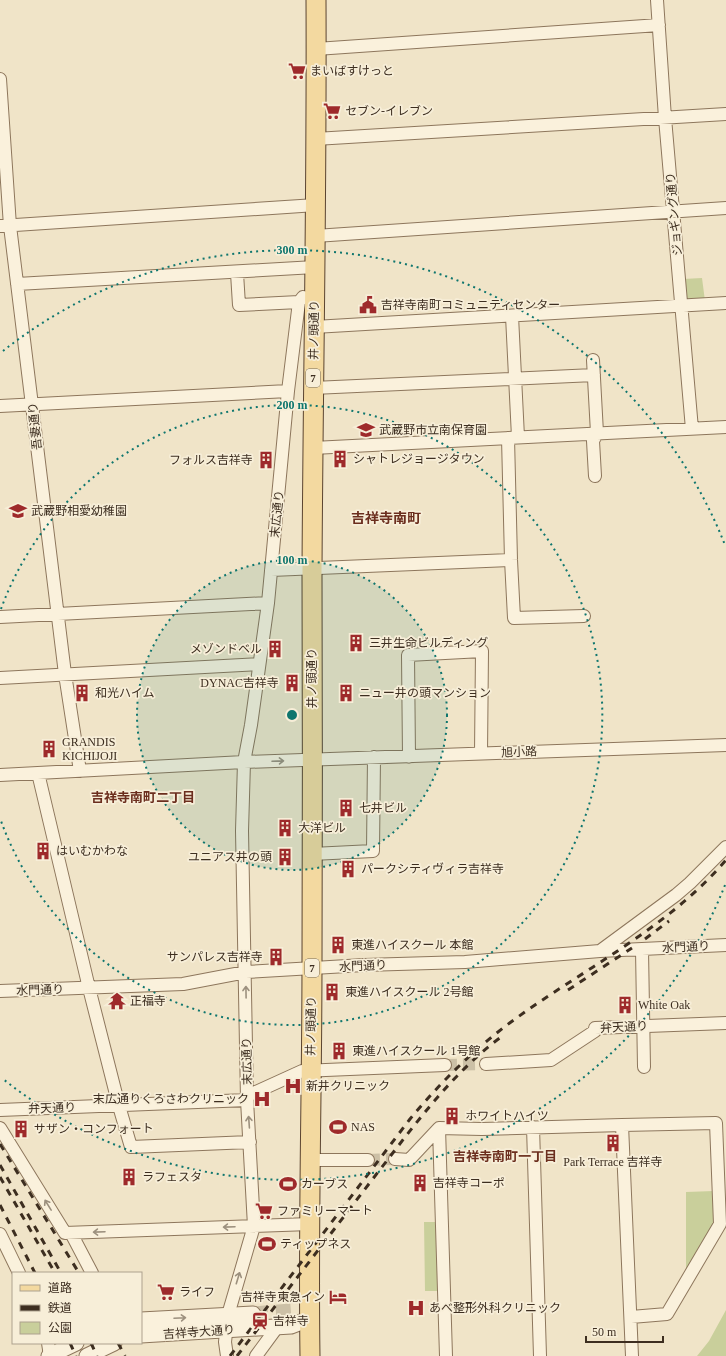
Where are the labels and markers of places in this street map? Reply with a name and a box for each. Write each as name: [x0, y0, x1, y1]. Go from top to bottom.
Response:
supermarket icon: まいばすけっと: [287, 61, 307, 81]
place label: まいばすけっと: [310, 64, 394, 78]
supermarket icon: セブン-イレブン: [322, 101, 342, 121]
place label: セブン-イレブン: [345, 104, 433, 118]
public building icon: 吉祥寺南町コミュニティセンター: [358, 295, 378, 315]
place label: 吉祥寺南町コミュニティセンター: [381, 298, 560, 312]
school or university icon: 武蔵野市立南保育園: [356, 420, 376, 440]
place label: 武蔵野市立南保育園: [379, 423, 487, 437]
building icon: シャトレジョージタウン: [330, 449, 350, 469]
building icon: フォルス吉祥寺: [256, 450, 276, 470]
place label: シャトレジョージタウン: [353, 452, 485, 466]
place label: フォルス吉祥寺: [169, 453, 253, 467]
school or university icon: 武蔵野相愛幼稚園: [8, 501, 28, 521]
place label: 武蔵野相愛幼稚園: [31, 504, 127, 518]
building icon: 三井生命ビルディング: [346, 633, 366, 653]
place label: 三井生命ビルディング: [369, 636, 488, 650]
building icon: メゾンドベル: [265, 639, 285, 659]
place label: メゾンドベル: [190, 642, 262, 656]
building icon: DYNAC吉祥寺: [282, 673, 302, 693]
place label: DYNAC吉祥寺: [200, 676, 279, 690]
building icon: 和光ハイム: [72, 683, 92, 703]
building icon: ニュー井の頭マンション: [336, 683, 356, 703]
place label: 和光ハイム: [95, 686, 155, 700]
place label: ニュー井の頭マンション: [359, 686, 491, 700]
centre of rings: [285, 708, 299, 722]
place label: GRANDIS KICHIJOJI: [62, 735, 117, 763]
building icon: GRANDIS KICHIJOJI: [39, 739, 59, 759]
building icon: 七井ビル: [336, 798, 356, 818]
place label: 七井ビル: [359, 801, 407, 815]
building icon: 大洋ビル: [275, 818, 295, 838]
place label: 大洋ビル: [298, 821, 346, 835]
building icon: はいむかわな: [33, 841, 53, 861]
place label: はいむかわな: [56, 844, 128, 858]
building icon: ユニアス井の頭: [275, 847, 295, 867]
place label: ユニアス井の頭: [188, 850, 272, 864]
building icon: パークシティヴィラ吉祥寺: [338, 859, 358, 879]
place label: パークシティヴィラ吉祥寺: [361, 862, 504, 876]
building icon: 東進ハイスクール 本館: [328, 935, 348, 955]
place label: 東進ハイスクール 本館: [351, 938, 473, 952]
building icon: サンパレス吉祥寺: [266, 947, 286, 967]
place label: サンパレス吉祥寺: [167, 950, 263, 964]
building icon: 東進ハイスクール 2号館: [322, 982, 342, 1002]
place label: 東進ハイスクール 2号館: [345, 985, 473, 999]
temple icon: 正福寺: [107, 991, 127, 1011]
place label: 正福寺: [130, 994, 166, 1008]
building icon: White Oak: [615, 995, 635, 1015]
place label: White Oak: [638, 998, 690, 1012]
building icon: 東進ハイスクール 1号館: [329, 1041, 349, 1061]
place label: 東進ハイスクール 1号館: [352, 1044, 480, 1058]
hospital icon: 新井クリニック: [283, 1076, 303, 1096]
place label: 新井クリニック: [306, 1079, 390, 1093]
hospital icon: 末広通りくろさわクリニック: [252, 1089, 272, 1109]
place label: 末広通りくろさわクリニック: [93, 1092, 249, 1106]
building icon: ホワイトハイツ: [442, 1106, 462, 1126]
place label: ホワイトハイツ: [465, 1109, 549, 1123]
sports icon: NAS: [328, 1117, 348, 1137]
building icon: サザン・コンフォート: [11, 1119, 31, 1139]
place label: NAS: [351, 1120, 375, 1134]
place label: サザン・コンフォート: [34, 1122, 154, 1136]
building icon: Park Terrace 吉祥寺: [603, 1133, 623, 1153]
place label: Park Terrace 吉祥寺: [563, 1155, 663, 1169]
building icon: ラフェスタ: [119, 1167, 139, 1187]
place label: ラフェスタ: [142, 1170, 202, 1184]
building icon: 吉祥寺コーポ: [410, 1173, 430, 1193]
sports icon: カーブス: [278, 1174, 298, 1194]
place label: 吉祥寺コーポ: [433, 1176, 505, 1190]
place label: カーブス: [301, 1177, 348, 1191]
supermarket icon: ファミリーマート: [254, 1201, 274, 1221]
place label: ファミリーマート: [277, 1204, 373, 1218]
sports icon: ティップネス: [257, 1234, 277, 1254]
place label: ティップネス: [280, 1237, 351, 1251]
supermarket icon: ライフ: [156, 1282, 176, 1302]
place label: ライフ: [179, 1285, 215, 1299]
hotel icon: 吉祥寺東急イン: [328, 1287, 348, 1307]
place label: 吉祥寺東急イン: [241, 1290, 325, 1304]
hospital icon: あべ整形外科クリニック: [406, 1298, 426, 1318]
place label: あべ整形外科クリニック: [429, 1301, 561, 1315]
station icon: 吉祥寺: [250, 1311, 270, 1331]
place label: 吉祥寺: [273, 1314, 309, 1328]

